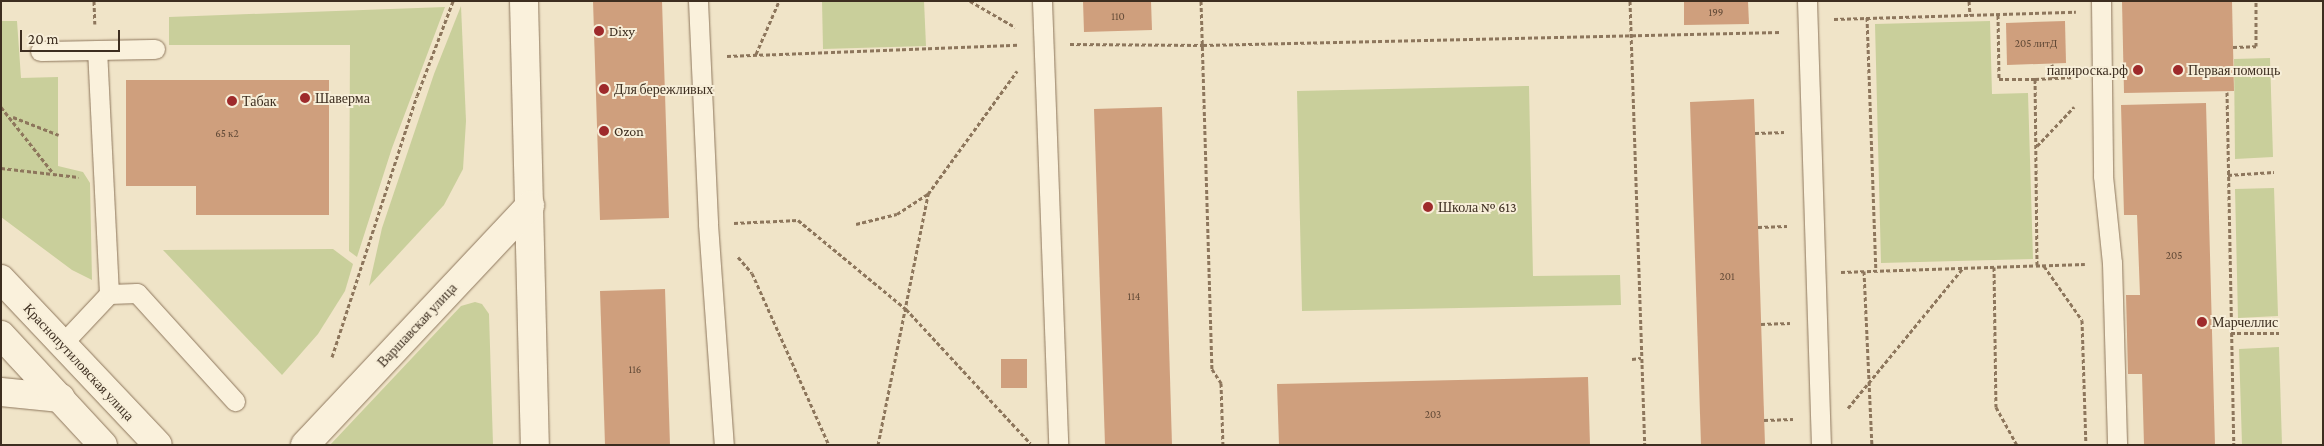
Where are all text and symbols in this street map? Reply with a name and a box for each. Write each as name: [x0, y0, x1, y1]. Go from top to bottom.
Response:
house number: 199: [1709, 5, 1723, 19]
house number: 110: [1111, 9, 1125, 23]
scale bar: [22, 20, 122, 52]
place label: Dixy: [609, 23, 635, 39]
marker: Dixy: [593, 25, 605, 37]
text: 20 m: [28, 31, 59, 47]
house number: 205 литД: [2015, 36, 2057, 50]
place label: папироска.рф: [2047, 62, 2128, 78]
place label: Первая помощь: [2188, 62, 2280, 78]
marker: папироска.рф: [2132, 64, 2144, 76]
marker: Первая помощь: [2172, 64, 2184, 76]
place label: Для бережливых: [614, 81, 713, 97]
marker: Для бережливых: [598, 83, 610, 95]
place label: Шаверма: [315, 90, 370, 106]
marker: Шаверма: [299, 92, 311, 104]
place label: Табак: [242, 93, 277, 109]
marker: Табак: [226, 95, 238, 107]
place label: Ozon: [614, 123, 644, 139]
marker: Ozon: [598, 125, 610, 137]
house number: 65 к2: [215, 126, 239, 140]
place label: Школа № 613: [1438, 199, 1517, 215]
marker: Школа № 613: [1422, 201, 1434, 213]
house number: 205: [2166, 248, 2182, 262]
house number: 201: [1719, 269, 1735, 283]
street label: Варшавская улица: [374, 280, 460, 370]
house number: 114: [1128, 289, 1140, 303]
street label: Краснопутиловская улица: [20, 300, 138, 424]
place label: Марчеллис: [2212, 314, 2278, 330]
marker: Марчеллис: [2196, 316, 2208, 328]
house number: 116: [629, 362, 641, 376]
house number: 203: [1425, 407, 1441, 421]

